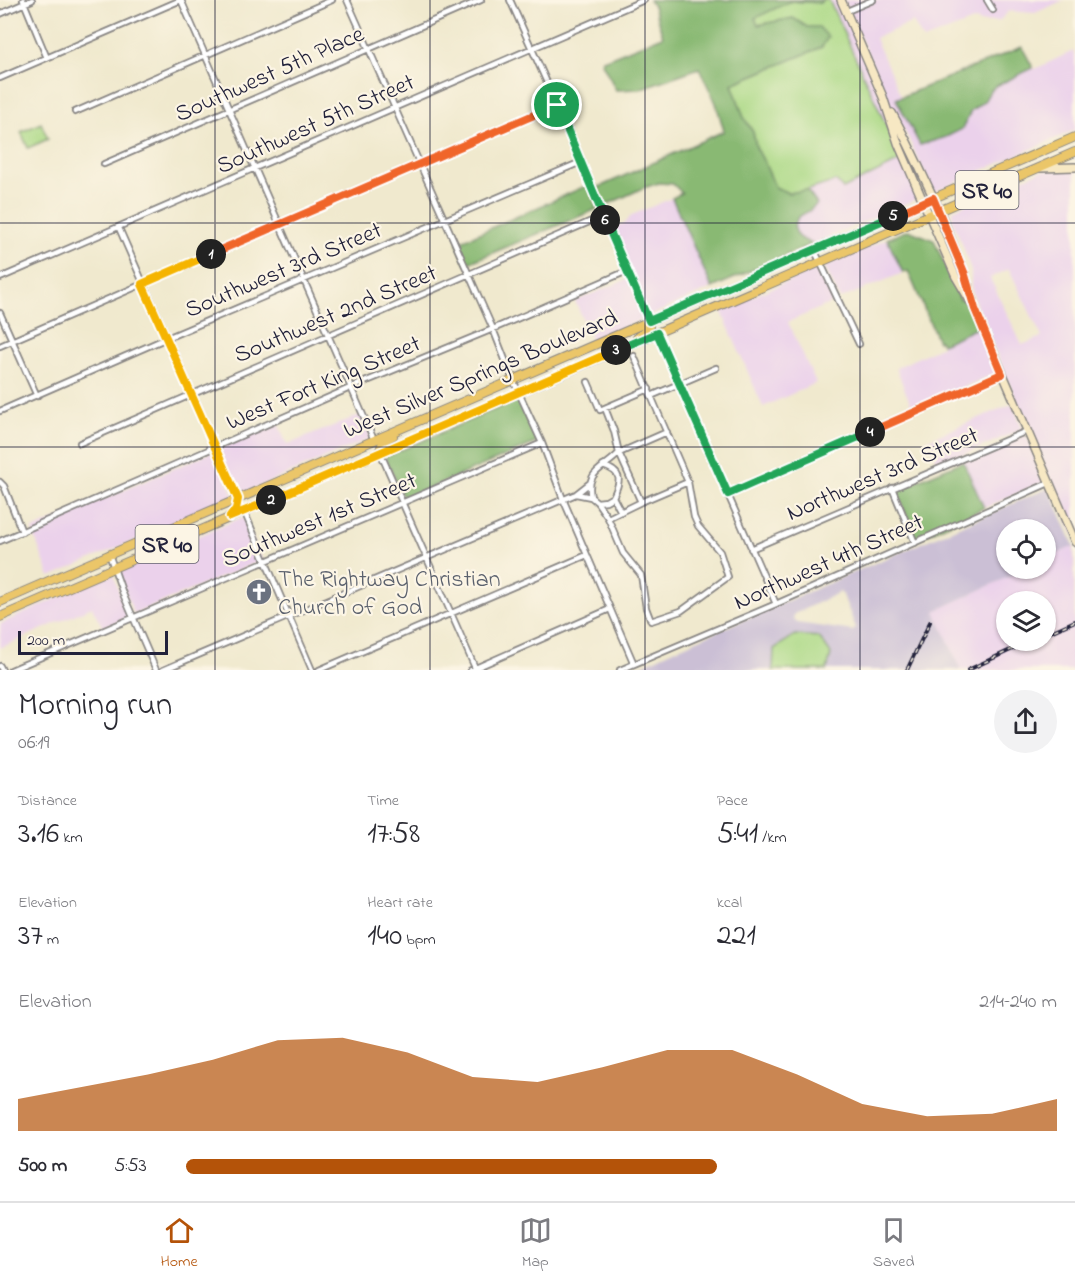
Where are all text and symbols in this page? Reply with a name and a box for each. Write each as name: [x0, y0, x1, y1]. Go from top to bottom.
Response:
street label: Southwest 5th Place: [170, 18, 370, 133]
street label: Southwest 5th Street: [211, 66, 421, 185]
pin: [531, 79, 582, 130]
icon: arrive: [540, 88, 573, 121]
road number: SR 40: [956, 171, 1018, 209]
pin: 5: [878, 201, 908, 231]
text: 5: [888, 204, 898, 228]
pin: 6: [590, 205, 620, 235]
text: 6: [601, 208, 609, 232]
street label: Southwest 3rd Street: [180, 214, 388, 329]
pin: 1: [196, 239, 226, 269]
text: 1: [208, 242, 214, 266]
street label: Southwest 2nd Street: [229, 257, 443, 374]
street label: West Silver Springs Boulevard: [338, 301, 624, 449]
street label: West Fort King Street: [221, 328, 427, 441]
pin: 3: [601, 335, 631, 365]
text: 3: [613, 338, 619, 362]
pin: 4: [855, 417, 885, 447]
street label: Northwest 3rd Street: [781, 419, 984, 532]
text: 4: [867, 420, 873, 444]
street label: Southwest 1st Street: [217, 465, 423, 578]
pin: 2: [256, 485, 286, 515]
text: 2: [267, 488, 275, 512]
street label: Northwest 4th Street: [729, 506, 929, 621]
map controls: [996, 519, 1056, 651]
button: locate: [996, 519, 1056, 579]
road number: SR 40: [136, 525, 198, 563]
place label: The Rightway Christian Church of God: [278, 563, 501, 626]
church icon: The Rightway Christian Church of God: [244, 577, 274, 607]
button: layers: [996, 591, 1056, 651]
scale bar: [18, 628, 168, 656]
text: 200 m: [27, 629, 65, 653]
text: Morning run: [18, 682, 172, 730]
button: share: [994, 690, 1057, 753]
text: 06:19: [18, 729, 50, 758]
text: Distance: [18, 789, 77, 813]
text: Time: [367, 789, 399, 813]
text: Pace: [717, 789, 748, 813]
text: 3.16: [18, 813, 59, 857]
text: 17:58: [367, 813, 420, 857]
text: 5:41: [717, 813, 758, 857]
text: km: [59, 826, 83, 850]
text: /km: [758, 826, 787, 850]
text: Elevation: [18, 891, 77, 915]
text: Heart rate: [367, 891, 433, 915]
text: kcal: [717, 891, 742, 915]
text: 37: [18, 915, 43, 959]
text: 140: [367, 915, 402, 959]
text: 221: [717, 915, 756, 959]
text: m: [43, 928, 59, 952]
text: bpm: [402, 928, 436, 952]
text: Elevation: [18, 988, 92, 1017]
text: 214–240 m: [979, 988, 1057, 1017]
text: 500 m: [18, 1152, 67, 1181]
text: 5:53: [114, 1152, 147, 1181]
tab: Home: [161, 1214, 198, 1274]
tab: Map: [519, 1214, 552, 1274]
tab: Saved: [873, 1214, 914, 1274]

